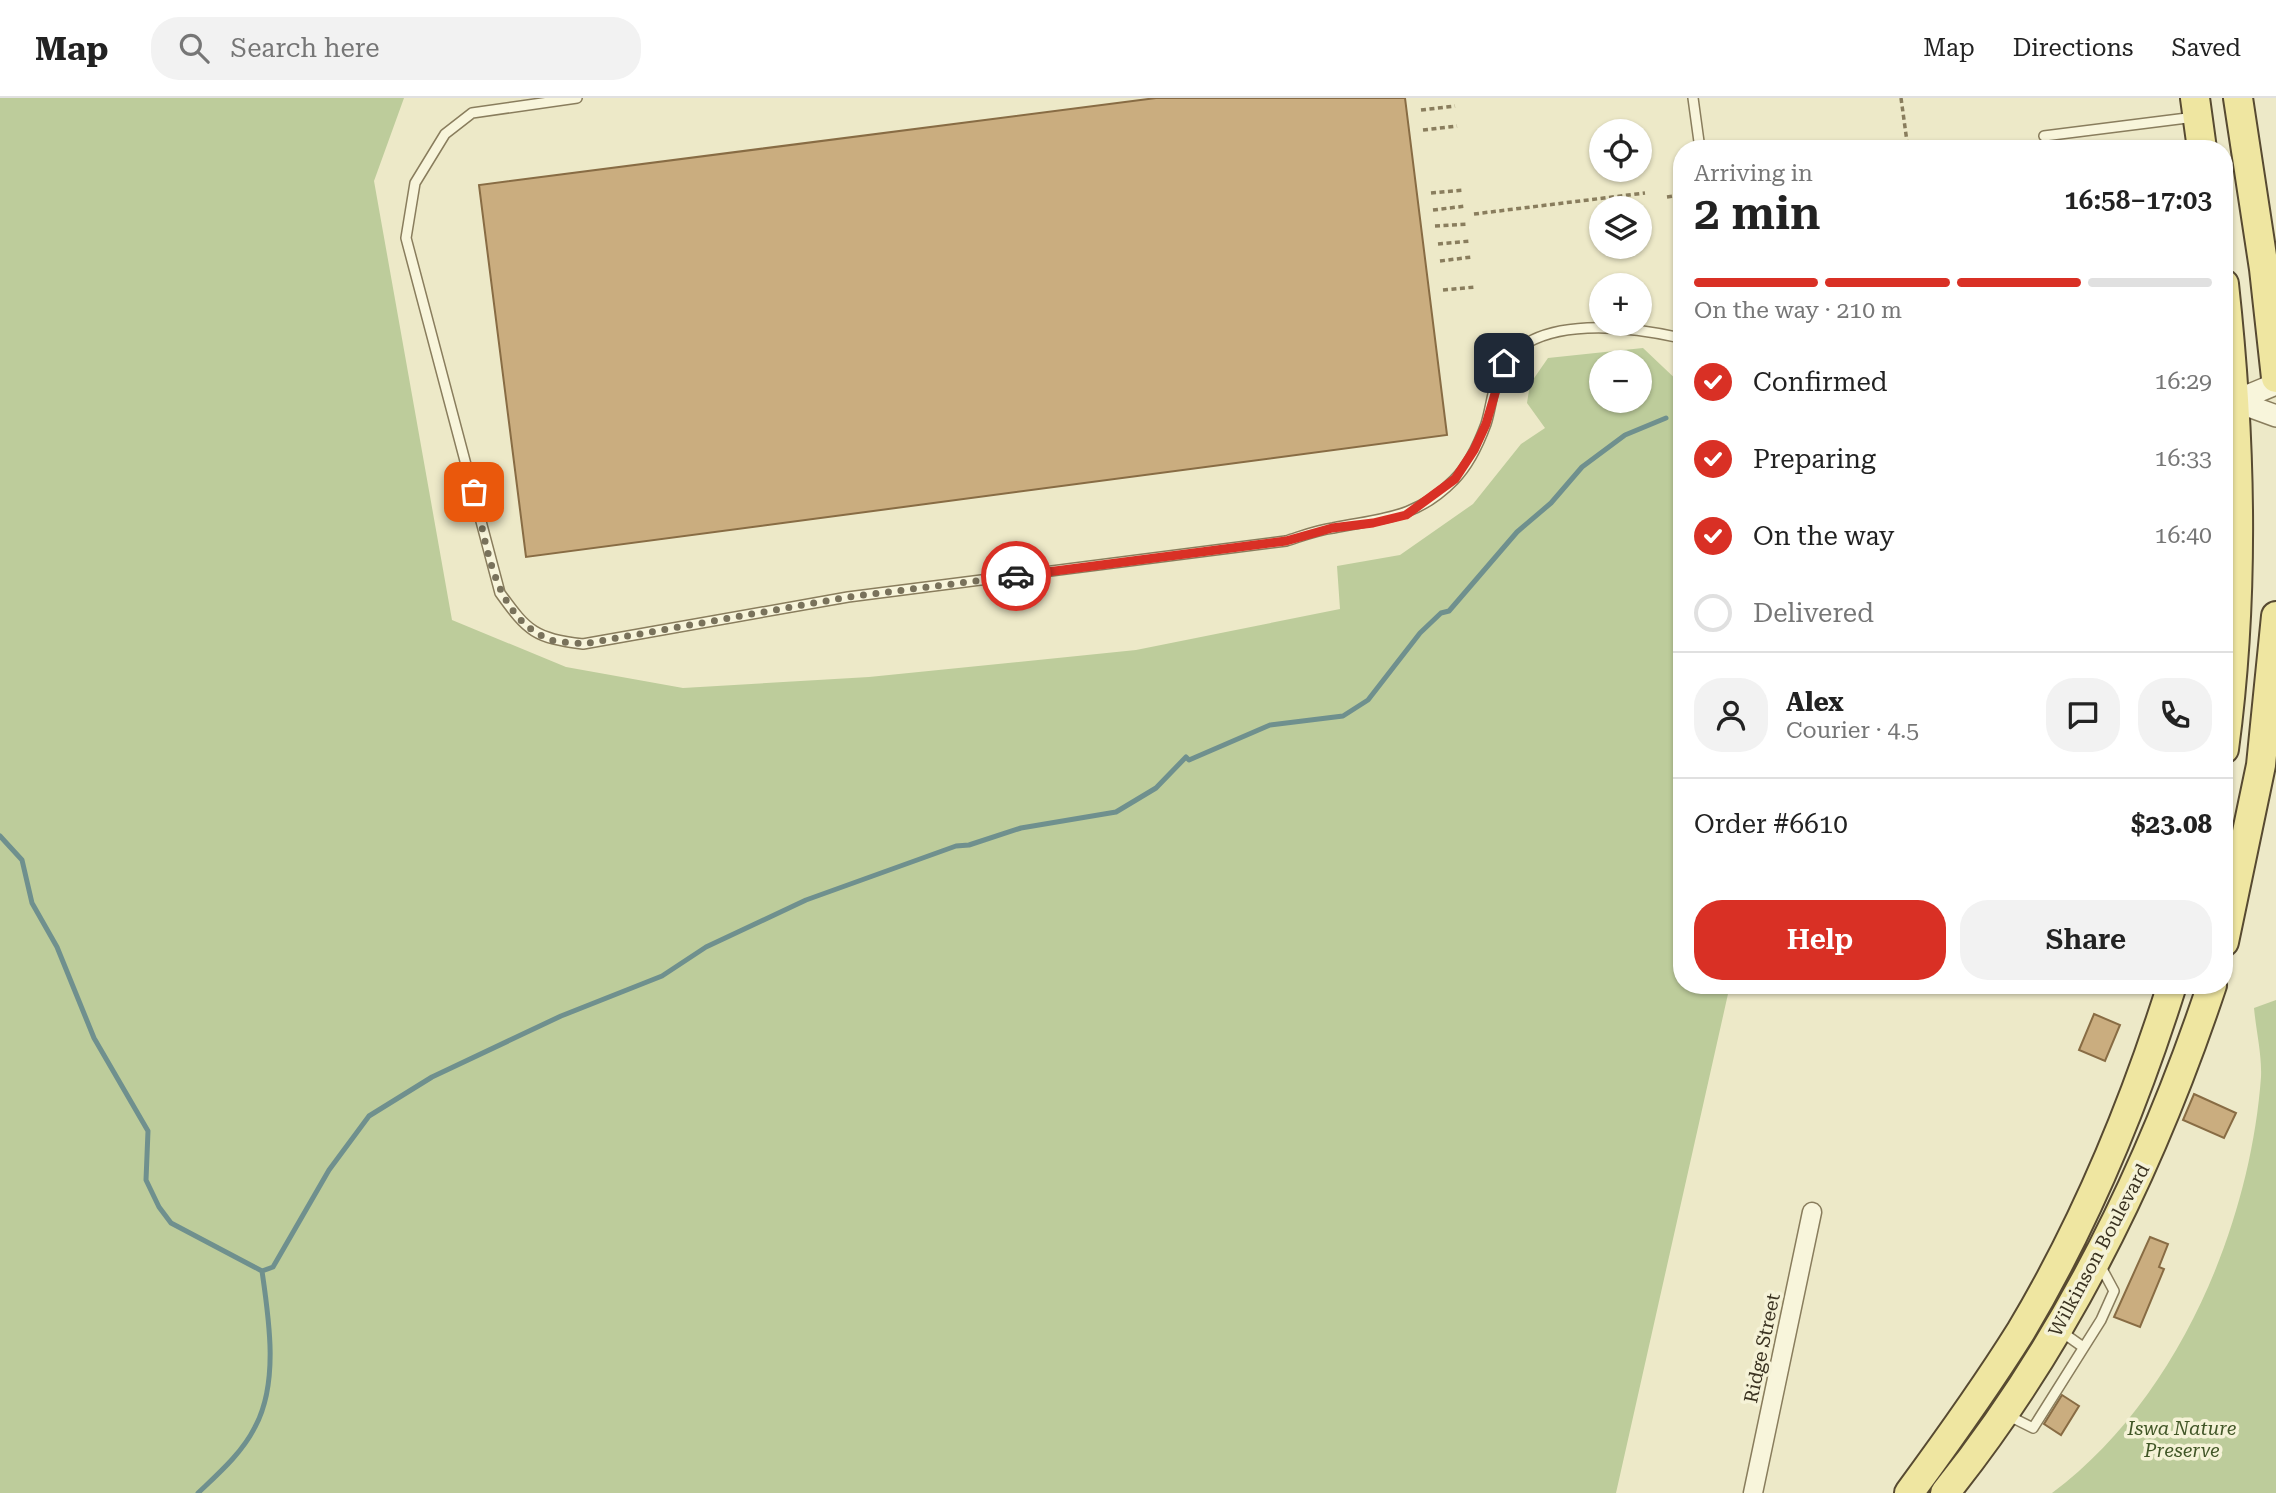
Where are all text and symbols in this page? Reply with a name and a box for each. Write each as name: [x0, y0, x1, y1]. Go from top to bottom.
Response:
search box: [151, 17, 641, 80]
text: Map: [35, 29, 109, 68]
icon: search: [175, 29, 213, 67]
text: Search here: [231, 33, 380, 63]
text: Map: [1923, 34, 1975, 62]
text: Directions: [2013, 34, 2133, 62]
text: Saved: [2171, 34, 2241, 62]
map controls: [1589, 119, 1652, 413]
button: locate: [1589, 119, 1652, 182]
text: Arriving in: [1694, 160, 1813, 187]
text: 16:58–17:03: [2064, 185, 2212, 215]
text: 2 min: [1694, 186, 1821, 240]
button: layers: [1589, 196, 1652, 259]
button: +: [1589, 273, 1652, 336]
text: On the way · 210 m: [1694, 297, 1902, 324]
pin: [1474, 333, 1534, 393]
icon: home: [1485, 344, 1523, 382]
button: −: [1589, 350, 1652, 413]
icon: check: [1694, 363, 1732, 401]
text: Confirmed: [1753, 367, 1888, 397]
text: 16:29: [2155, 368, 2212, 395]
icon: check: [1694, 440, 1732, 478]
text: Preparing: [1753, 444, 1876, 474]
text: 16:33: [2155, 445, 2212, 472]
pin: [444, 462, 504, 522]
icon: bag: [455, 473, 493, 511]
icon: check: [1694, 517, 1732, 555]
text: On the way: [1753, 521, 1894, 551]
text: 16:40: [2155, 522, 2212, 549]
courier: [981, 541, 1051, 611]
icon: car: [997, 557, 1035, 595]
text: Delivered: [1753, 598, 1874, 628]
button: person: [1694, 678, 1768, 752]
button: chat: [2046, 678, 2120, 752]
button: phone: [2138, 678, 2212, 752]
text: Alex: [1786, 687, 1844, 717]
text: Courier · 4.5: [1786, 717, 1919, 744]
text: Order #6610: [1694, 809, 1848, 839]
text: $23.08: [2131, 809, 2212, 839]
button: Help: [1694, 900, 1946, 980]
button: Share: [1960, 900, 2212, 980]
street label: Wilkinson Boulevard: [2044, 1160, 2154, 1340]
street label: Ridge Street: [1739, 1291, 1785, 1405]
park label: Iswa Nature Preserve: [2127, 1417, 2237, 1462]

